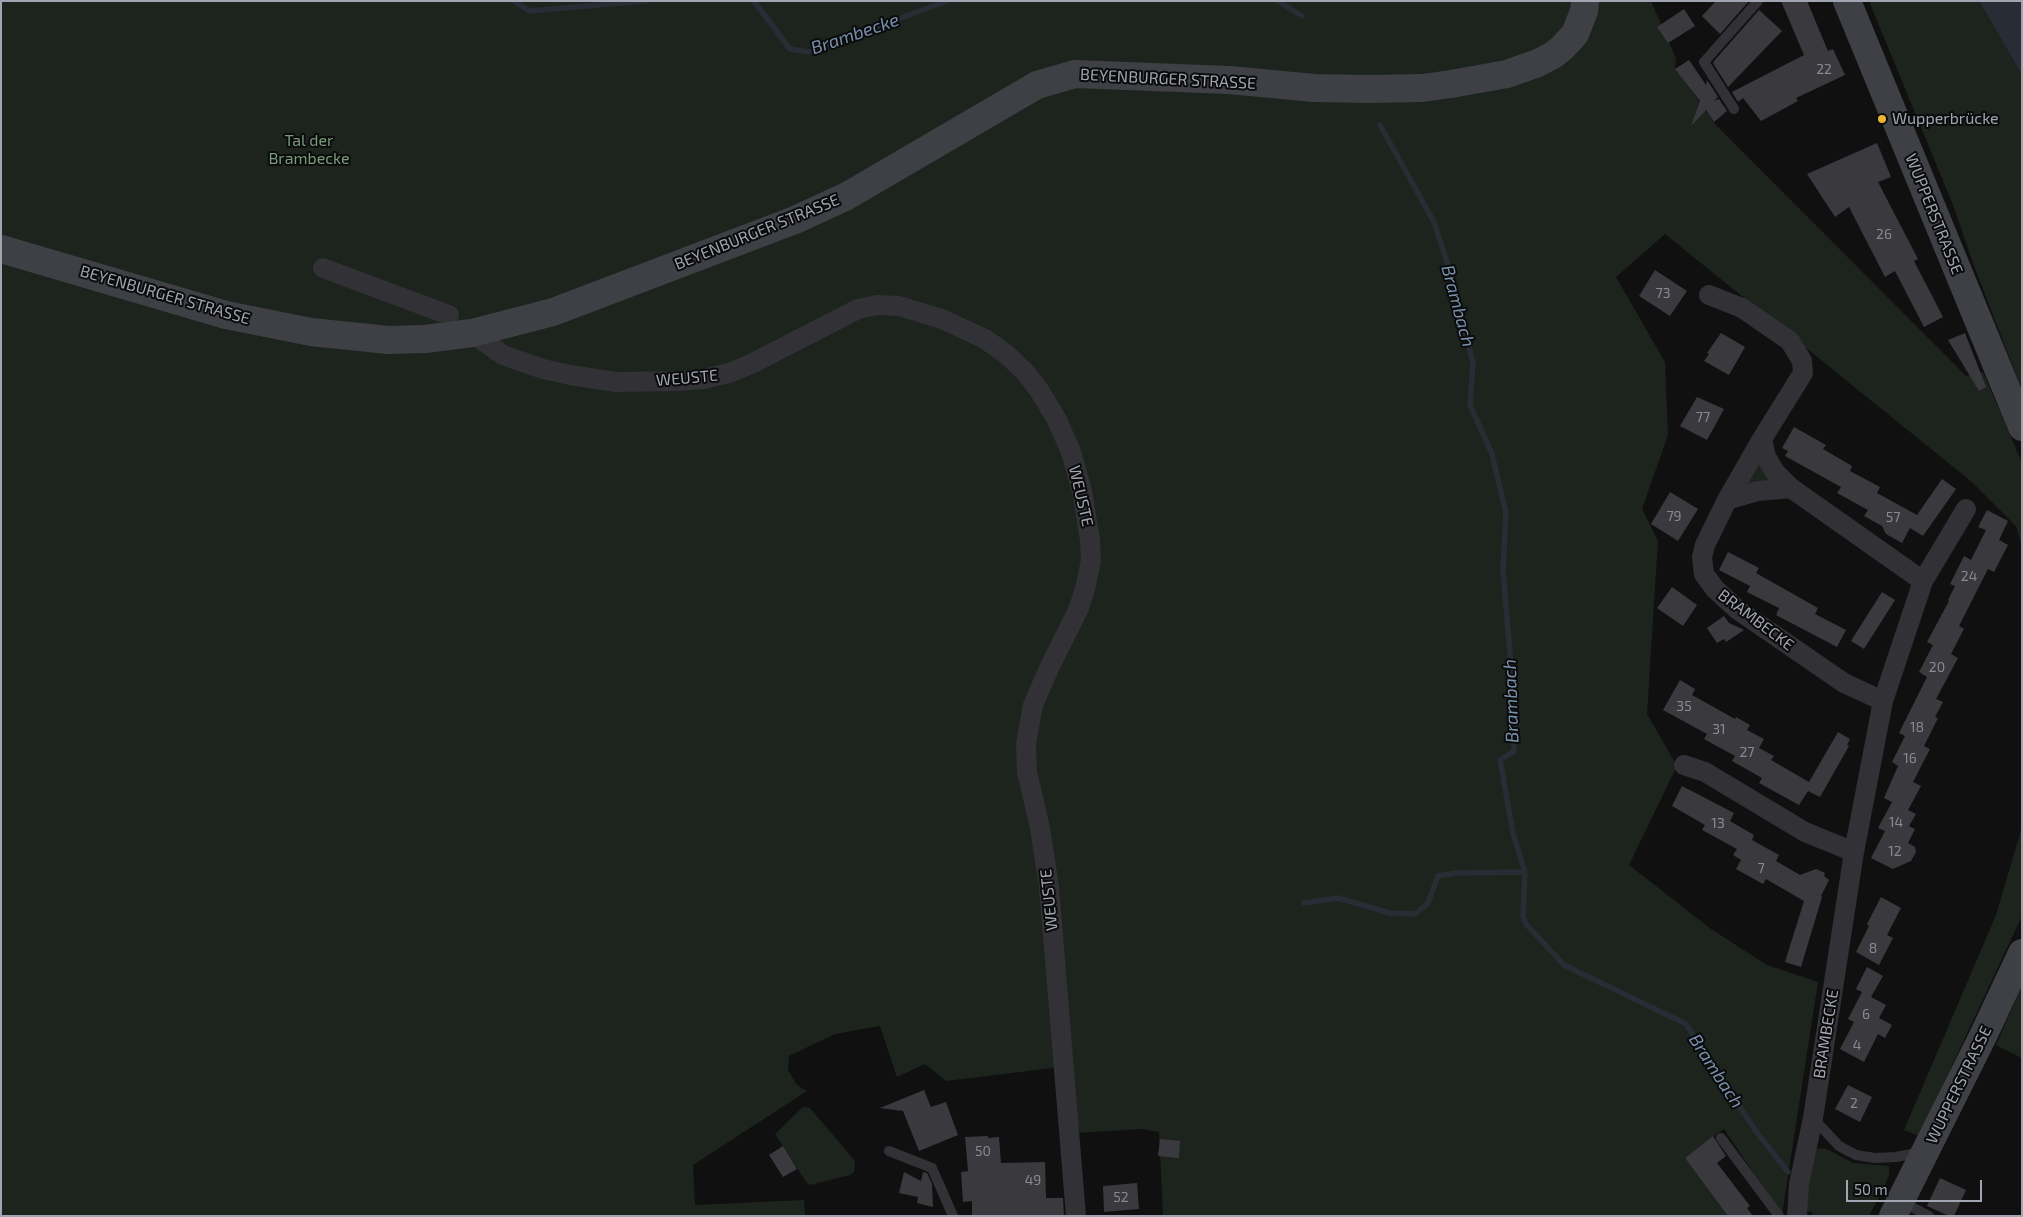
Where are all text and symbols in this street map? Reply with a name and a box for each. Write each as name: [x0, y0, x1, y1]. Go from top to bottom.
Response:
water label: Brambecke: [808, 9, 902, 59]
house number: 22: [1816, 61, 1832, 77]
street label: BEYENBURGER STRASSE: [1080, 65, 1256, 93]
place label: Wupperbrücke: [1892, 109, 1999, 129]
marker: Wupperbrücke: [1876, 113, 1888, 125]
park label: Tal der Brambecke: [268, 131, 350, 169]
street label: WUPPERSTRASSE: [1901, 151, 1967, 277]
street label: BEYENBURGER STRASSE: [672, 190, 842, 274]
house number: 26: [1876, 226, 1892, 242]
street label: BEYENBURGER STRASSE: [78, 262, 252, 328]
water label: Brambach: [1437, 263, 1479, 349]
house number: 73: [1656, 285, 1670, 301]
street label: WEUSTE: [655, 366, 719, 390]
house number: 77: [1696, 409, 1710, 425]
street label: WEUSTE: [1065, 464, 1097, 528]
house number: 79: [1666, 508, 1682, 524]
house number: 57: [1886, 509, 1900, 525]
house number: 24: [1961, 568, 1977, 584]
street label: BRAMBECKE: [1714, 585, 1798, 655]
water label: Brambach: [1499, 659, 1523, 743]
house number: 20: [1929, 659, 1945, 675]
house number: 35: [1676, 698, 1692, 714]
house number: 18: [1910, 719, 1924, 735]
house number: 31: [1712, 721, 1726, 737]
house number: 27: [1739, 744, 1755, 760]
house number: 16: [1903, 750, 1917, 766]
house number: 14: [1889, 814, 1903, 830]
house number: 13: [1711, 815, 1725, 831]
house number: 12: [1888, 843, 1902, 859]
house number: 7: [1757, 860, 1765, 876]
street label: WEUSTE: [1036, 868, 1062, 932]
house number: 8: [1869, 940, 1877, 956]
street label: BRAMBECKE: [1809, 988, 1843, 1080]
house number: 6: [1862, 1006, 1870, 1022]
street label: WUPPERSTRASSE: [1922, 1023, 1996, 1147]
water label: Brambach: [1684, 1030, 1748, 1112]
house number: 4: [1853, 1037, 1861, 1053]
house number: 2: [1850, 1095, 1858, 1111]
house number: 50: [975, 1143, 991, 1159]
scale bar: [1848, 1170, 1984, 1202]
house number: 49: [1025, 1172, 1041, 1188]
text: 50 m: [1854, 1180, 1888, 1198]
house number: 52: [1113, 1189, 1129, 1205]

